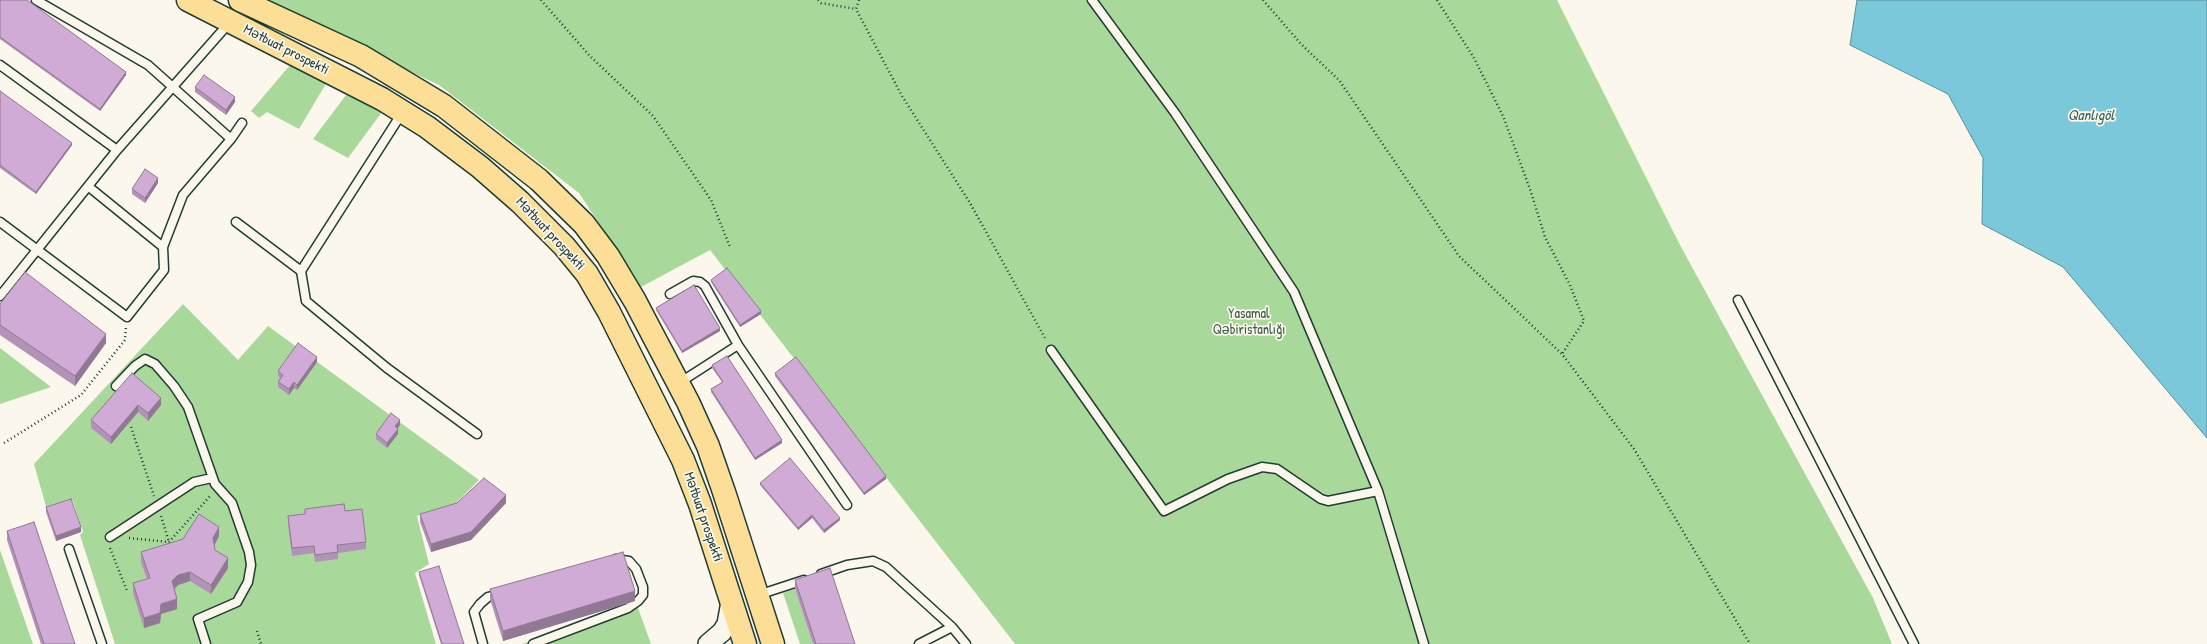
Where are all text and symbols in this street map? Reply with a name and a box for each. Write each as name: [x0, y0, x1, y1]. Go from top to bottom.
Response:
street label: Mətbuat prospekti: [241, 21, 331, 79]
water label: Qanlıgöl: [2068, 107, 2114, 125]
street label: Mətbuat prospekti: [512, 194, 588, 274]
park label: Yasamal Qəbiristanlığı: [1213, 306, 1285, 338]
street label: Mətbuat prospekti: [680, 470, 726, 564]

